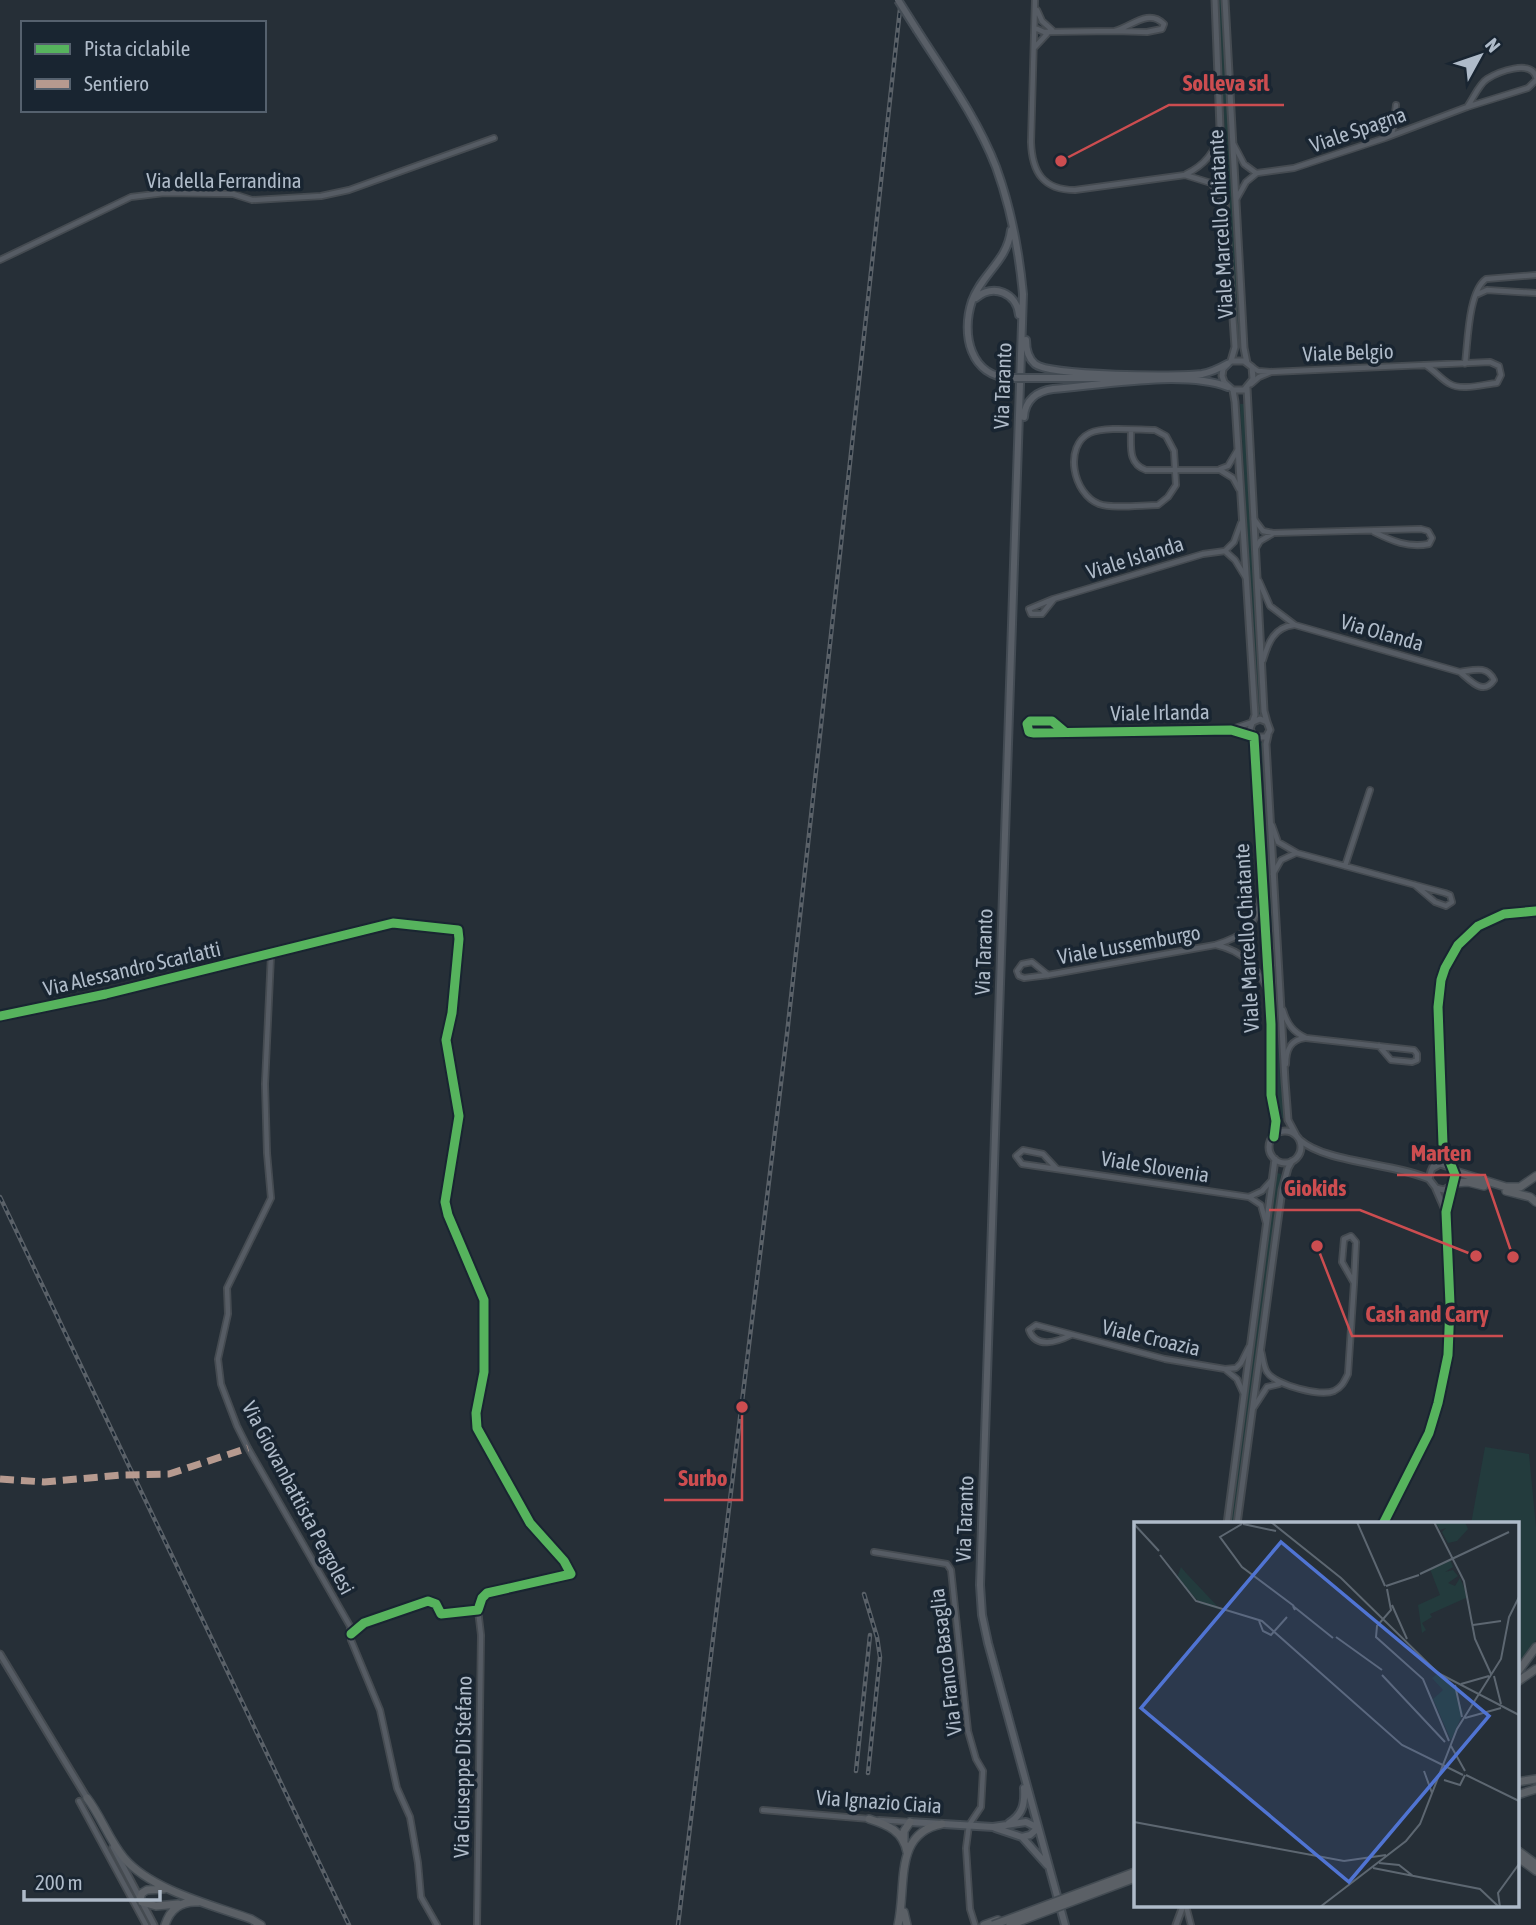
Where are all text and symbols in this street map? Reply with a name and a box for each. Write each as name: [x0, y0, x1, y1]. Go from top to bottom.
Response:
legend: [21, 21, 266, 112]
north arrow: [1445, 21, 1515, 91]
text: N: [1481, 34, 1505, 56]
text: Pista ciclabile: [84, 36, 190, 60]
callout: Solleva srl: [1169, 61, 1284, 105]
text: Solleva srl: [1183, 70, 1270, 96]
text: Sentiero: [84, 71, 149, 95]
street label: Viale Spagna: [1306, 101, 1409, 157]
street label: Viale Marcello Chiatante: [1203, 129, 1237, 319]
street label: Via della Ferrandina: [146, 168, 302, 192]
street label: Viale Belgio: [1302, 338, 1394, 366]
street label: Via Taranto: [988, 342, 1016, 430]
street label: Viale Islanda: [1083, 531, 1186, 583]
street label: Via Olanda: [1338, 609, 1427, 655]
street label: Viale Irlanda: [1110, 699, 1210, 725]
street label: Viale Marcello Chiatante: [1229, 843, 1263, 1033]
street label: Via Taranto: [969, 908, 997, 996]
street label: Viale Lussemburgo: [1056, 920, 1202, 968]
street label: Via Alessandro Scarlatti: [41, 936, 223, 1000]
callout: Marten: [1397, 1131, 1485, 1175]
text: Marten: [1411, 1140, 1471, 1166]
street label: Viale Slovenia: [1099, 1146, 1211, 1186]
callout: Giokids: [1269, 1166, 1360, 1210]
text: Giokids: [1284, 1175, 1346, 1201]
callout: Cash and Carry: [1352, 1292, 1503, 1336]
text: Cash and Carry: [1365, 1301, 1489, 1327]
street label: Viale Croazia: [1100, 1314, 1203, 1360]
street label: Via Giovanbattista Pergolesi: [238, 1397, 360, 1598]
callout: Surbo: [664, 1456, 742, 1500]
text: Surbo: [678, 1465, 728, 1491]
street label: Via Taranto: [950, 1475, 978, 1563]
inset map: [1134, 1522, 1518, 1908]
street label: Via Franco Basaglia: [924, 1587, 966, 1737]
street label: Via Giuseppe Di Stefano: [448, 1676, 476, 1858]
street label: Via Ignazio Ciaia: [815, 1785, 943, 1817]
scale bar: [24, 1858, 161, 1902]
text: 200 m: [35, 1870, 83, 1894]

